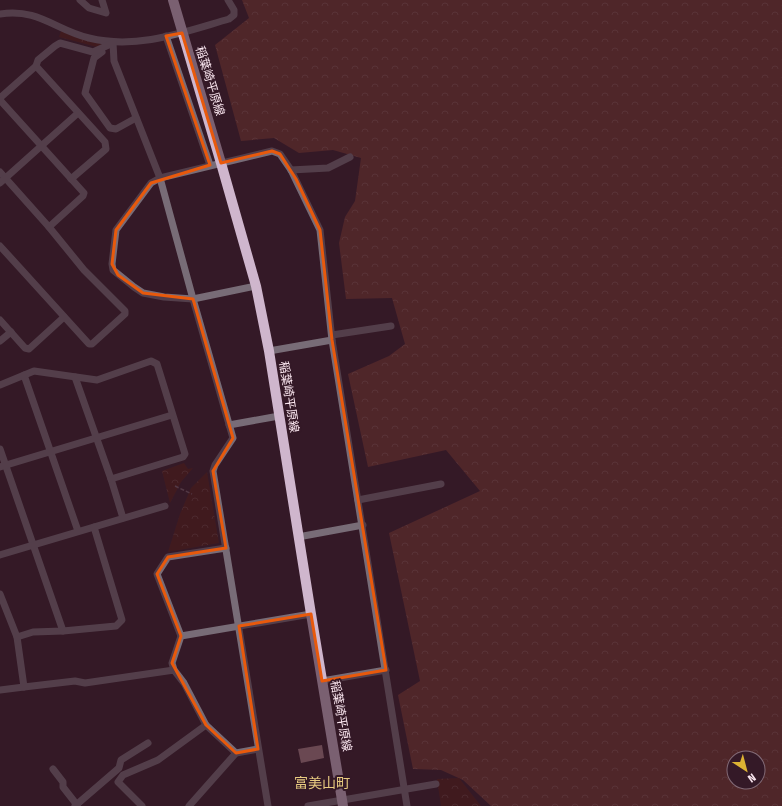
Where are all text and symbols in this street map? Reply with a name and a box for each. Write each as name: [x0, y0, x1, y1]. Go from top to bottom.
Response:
street label: 稲葉崎平原線: [193, 45, 227, 117]
street label: 稲葉崎平原線: [276, 360, 302, 434]
street label: 稲葉崎平原線: [328, 679, 354, 753]
north arrow: [726, 750, 766, 790]
text: N: [745, 770, 758, 785]
district label: 富美山町: [294, 775, 350, 792]

